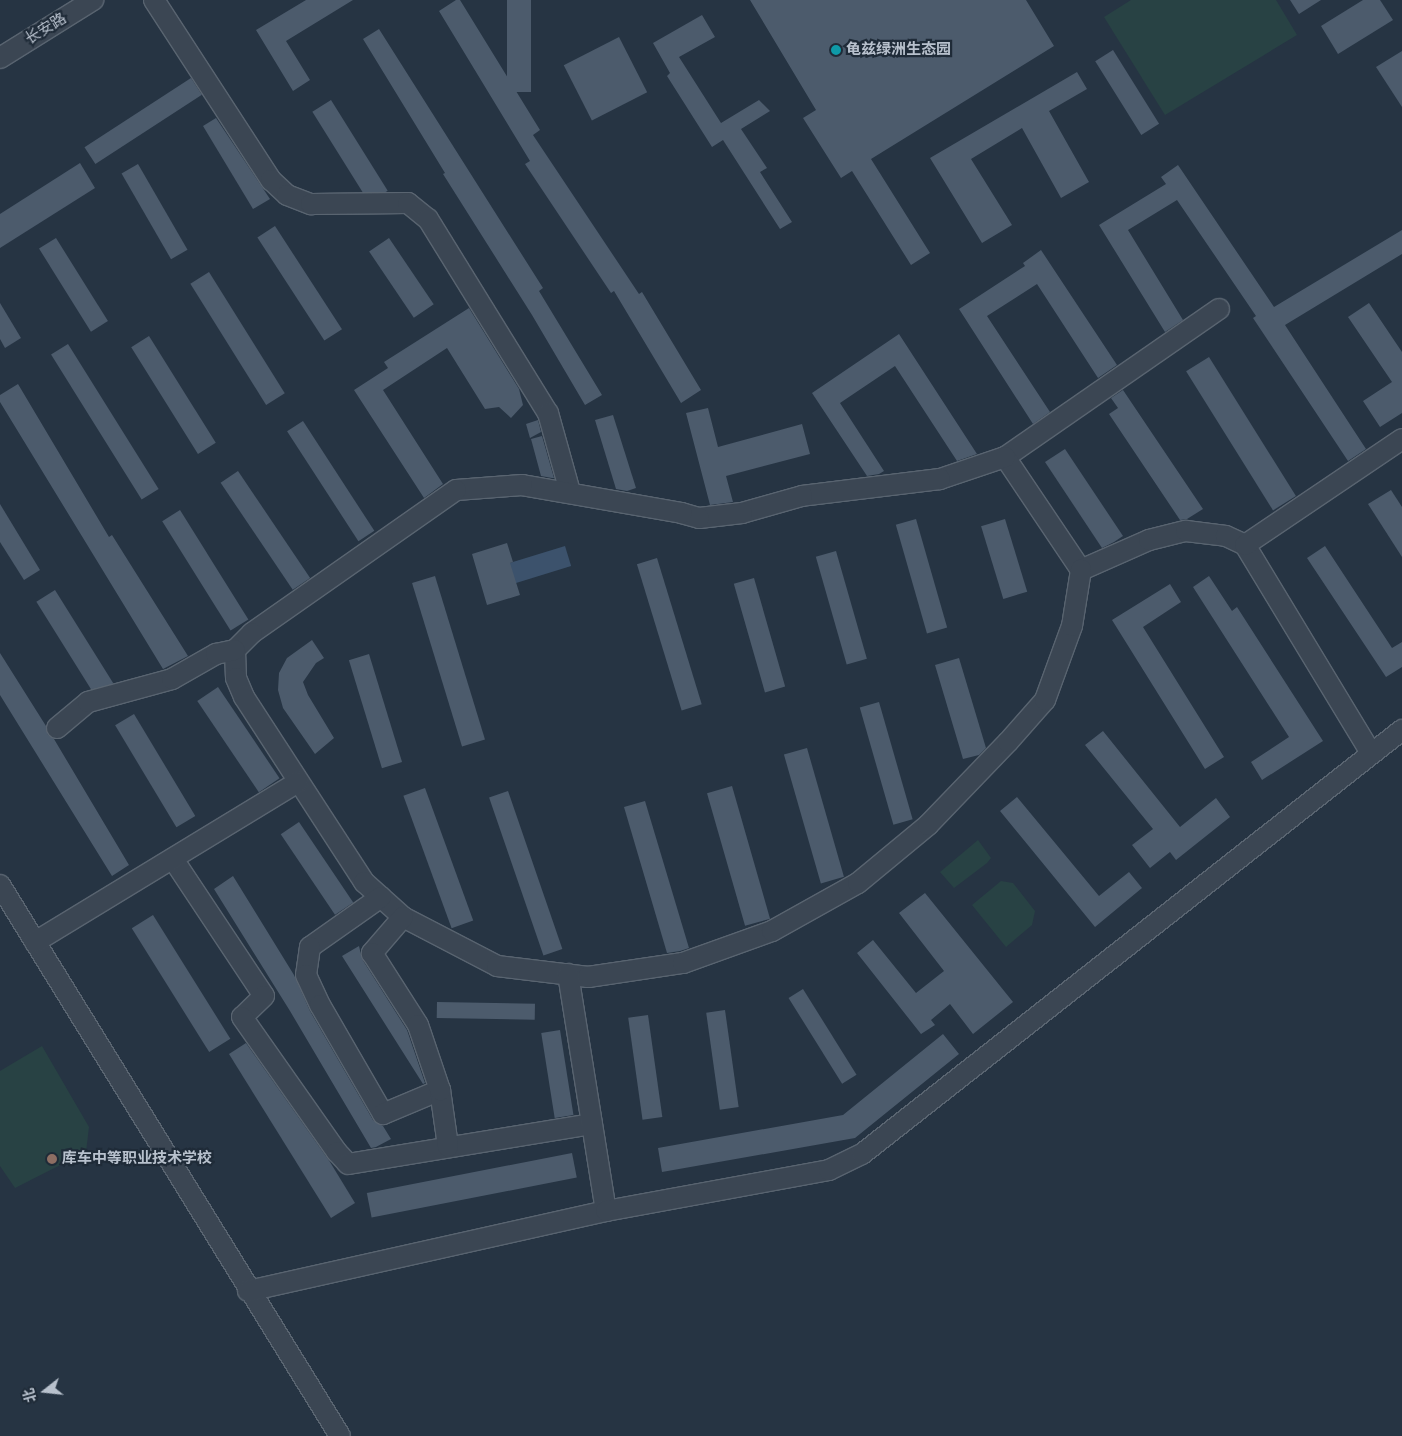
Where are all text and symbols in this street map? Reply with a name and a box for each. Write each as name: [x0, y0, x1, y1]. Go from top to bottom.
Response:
street label: 长安路: [22, 9, 70, 49]
place label: 龟兹绿洲生态园: [846, 41, 951, 59]
marker: 龟兹绿洲生态园: [830, 44, 842, 56]
place label: 库车中等职业技术学校: [62, 1150, 212, 1168]
marker: 库车中等职业技术学校: [46, 1153, 58, 1165]
north arrow: [20, 1366, 70, 1416]
text: 北: [20, 1386, 40, 1404]

